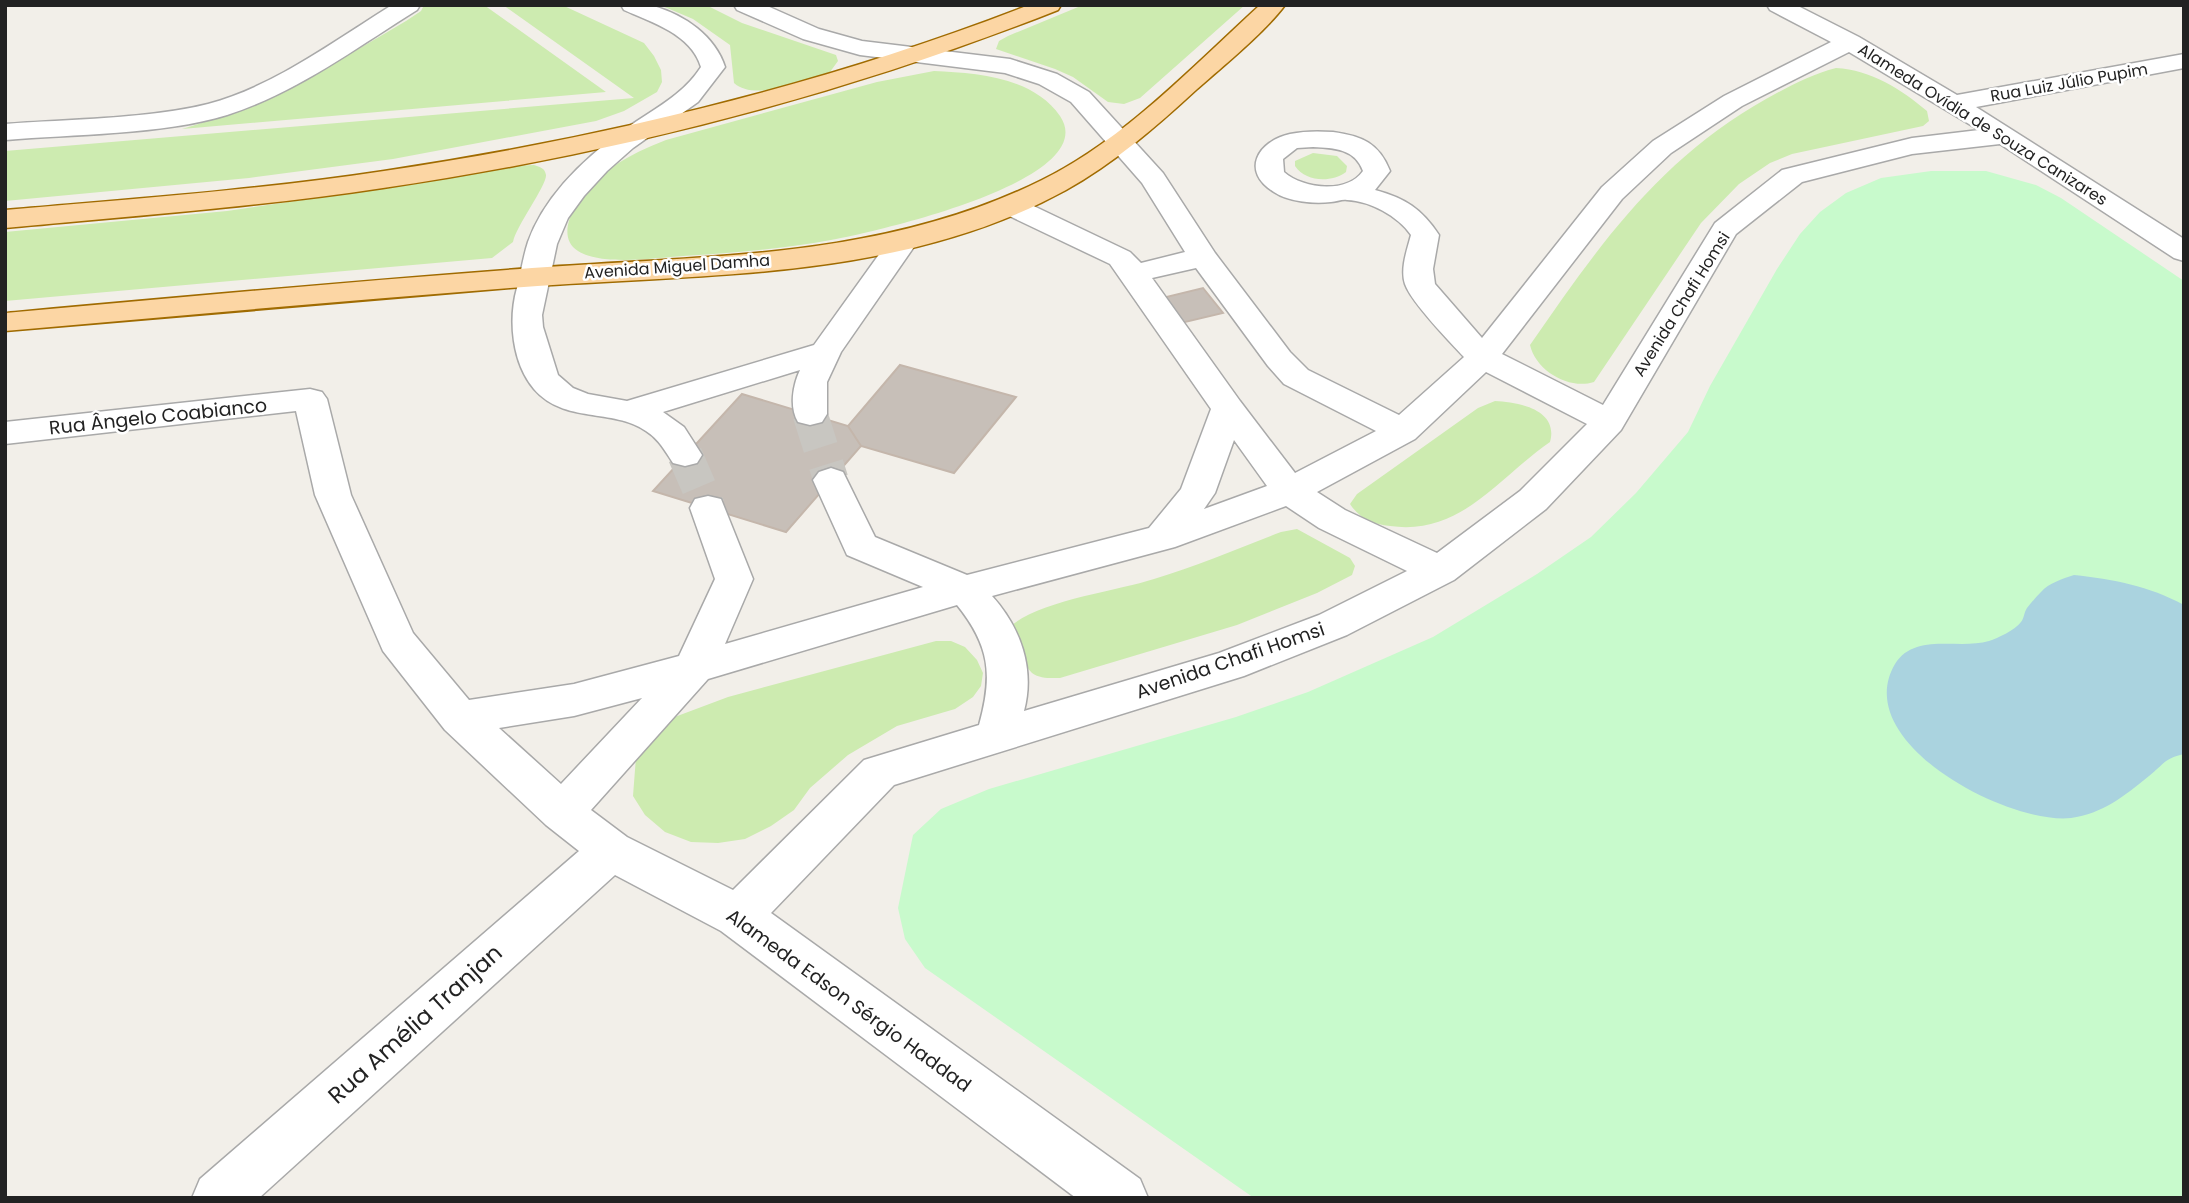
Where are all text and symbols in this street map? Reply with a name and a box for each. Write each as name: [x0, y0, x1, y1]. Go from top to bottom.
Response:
street label: Alameda Ovídia de Souza Canizares: [1854, 38, 2112, 211]
street label: Rua Luiz Júlio Pupim: [1989, 57, 2150, 108]
street label: Avenida Chafi Homsi: [1627, 227, 1735, 381]
street label: Avenida Miguel Damha: [583, 249, 771, 284]
street label: Rua Ângelo Coabianco: [48, 392, 268, 441]
street label: Avenida Chafi Homsi: [1132, 615, 1328, 705]
street label: Alameda Edson Sérgio Haddad: [721, 902, 977, 1098]
street label: Rua Amélia Tranjan: [321, 937, 509, 1111]

